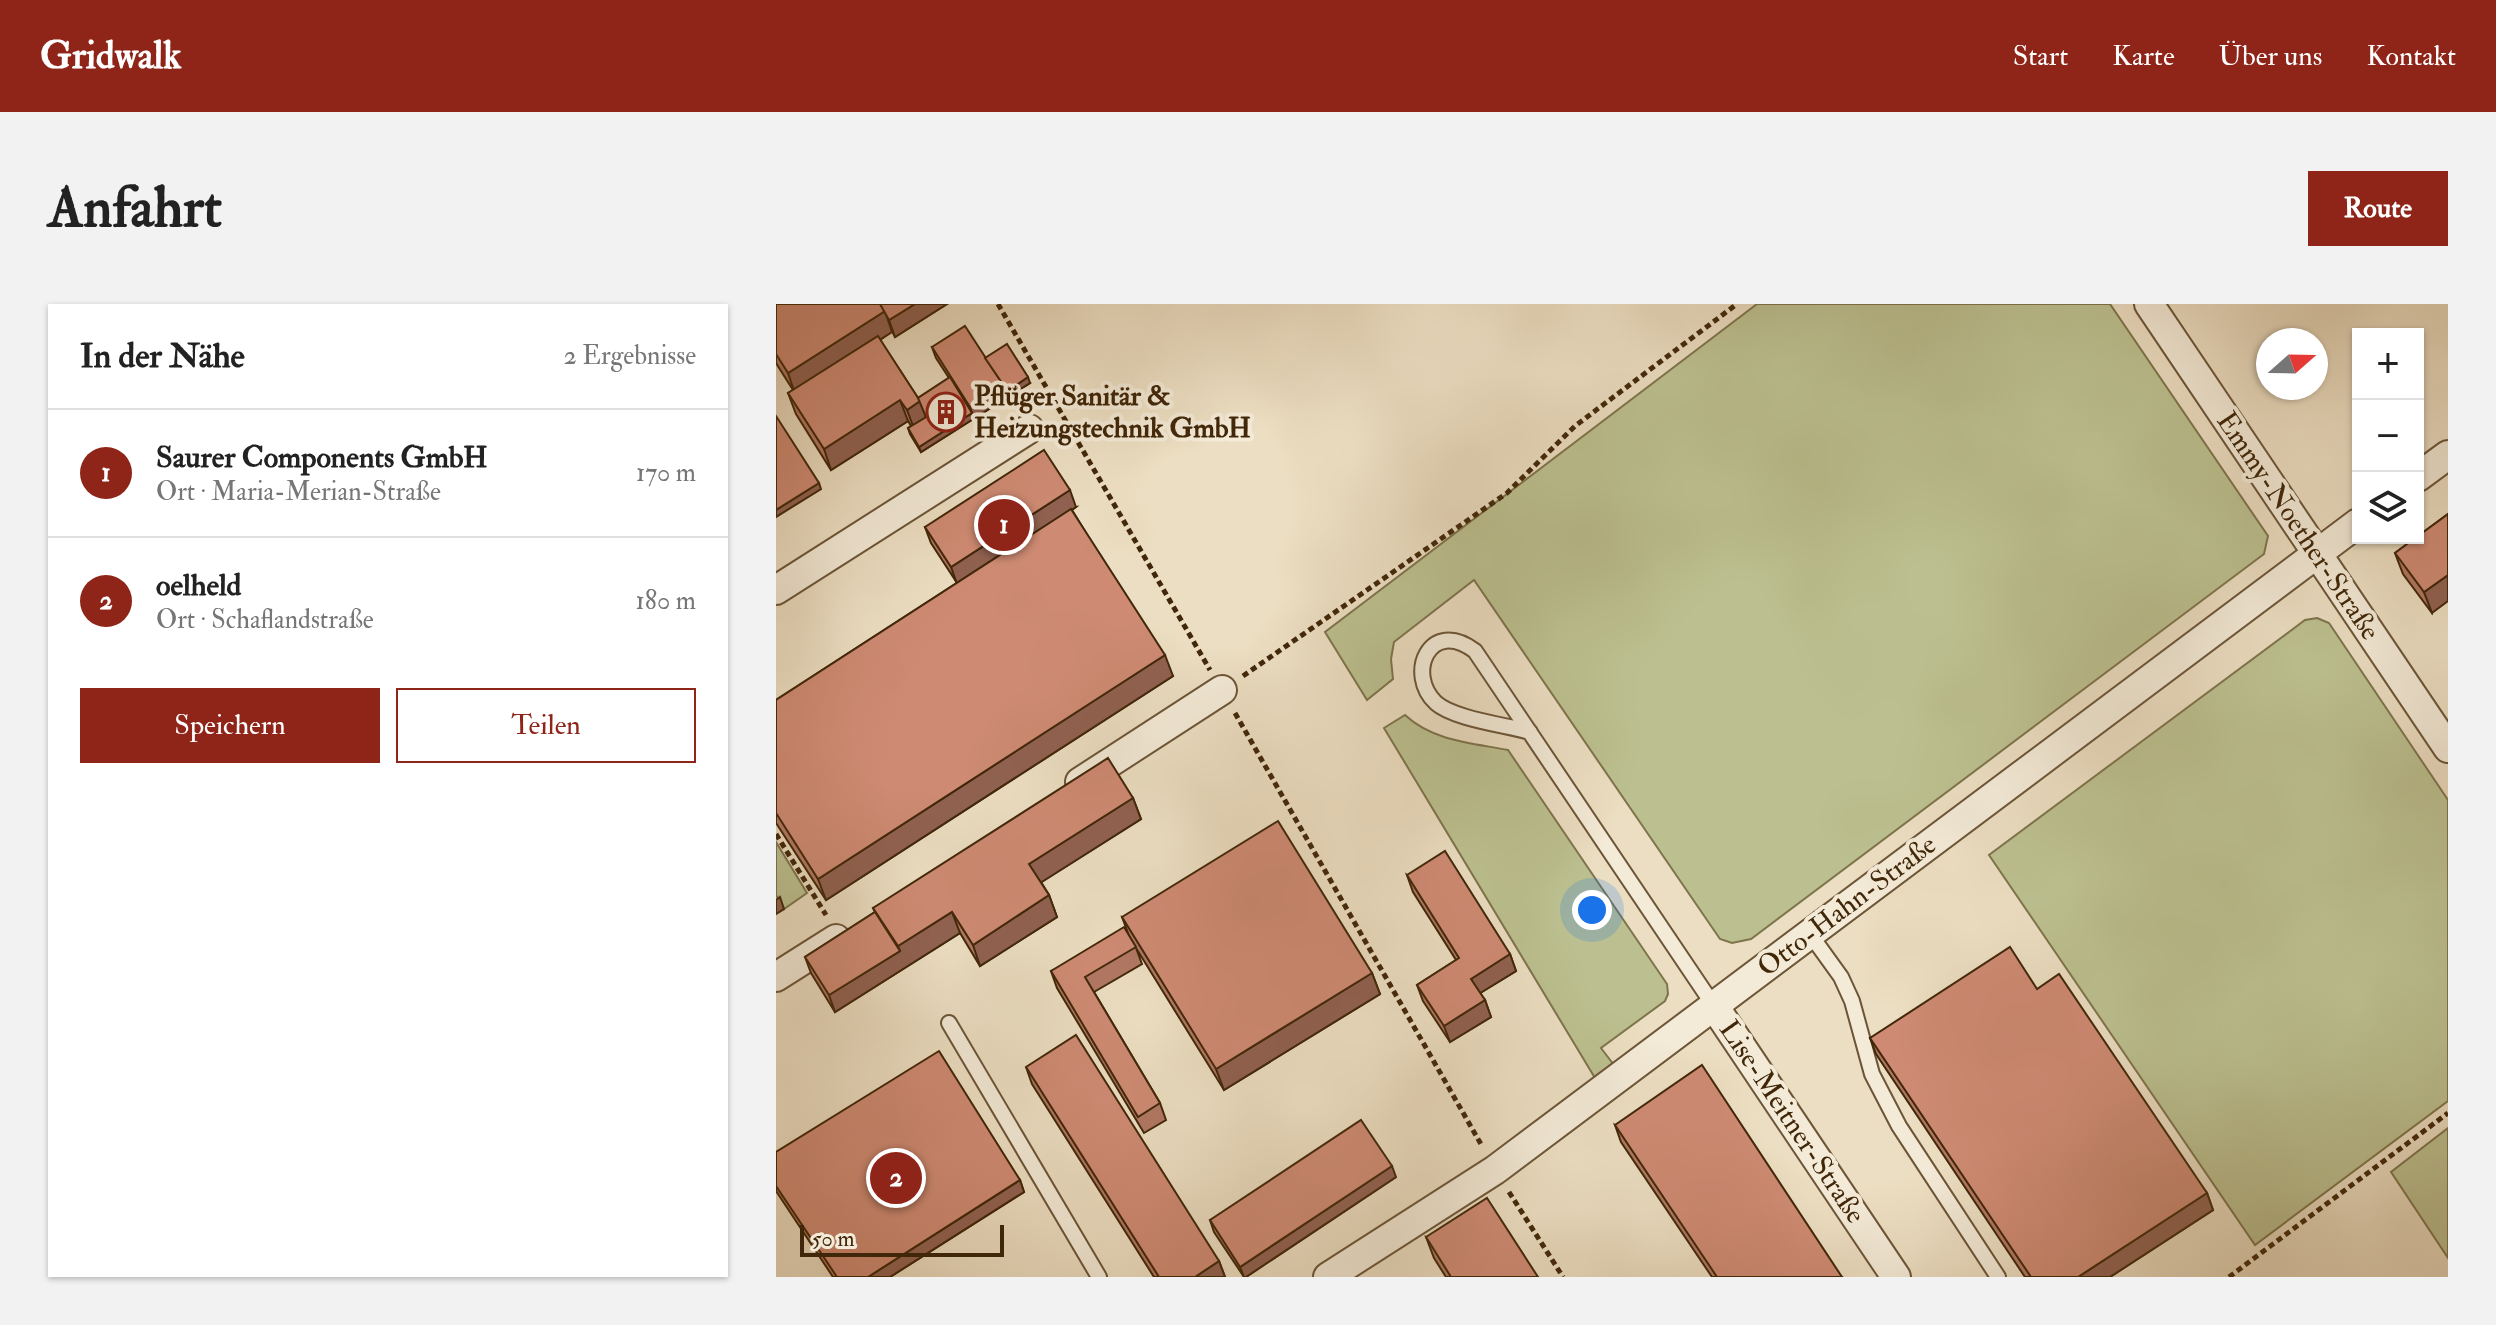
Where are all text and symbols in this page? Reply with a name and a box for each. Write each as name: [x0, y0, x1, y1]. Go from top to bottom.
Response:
text: Gridwalk: [40, 32, 181, 80]
text: Start: [2013, 39, 2068, 74]
text: Karte: [2112, 39, 2175, 74]
text: Über uns: [2219, 39, 2322, 74]
text: Kontakt: [2366, 39, 2456, 74]
button: Route: [2308, 171, 2448, 246]
text: Anfahrt: [48, 173, 222, 244]
north arrow: [2256, 328, 2328, 400]
map controls: [2352, 328, 2424, 544]
button: +: [2352, 328, 2424, 400]
text: In der Nähe: [80, 335, 245, 378]
text: 2 Ergebnisse: [564, 340, 696, 372]
place label: Pflüger Sanitär & Heizungstechnik GmbH: [974, 379, 1251, 446]
building icon: Pflüger Sanitär & Heizungstechnik GmbH: [925, 391, 967, 433]
button: −: [2352, 400, 2424, 472]
street label: Emmy-Noether-Straße: [2209, 405, 2388, 647]
text: Saurer Components GmbH: [156, 439, 488, 476]
text: 1: [101, 457, 111, 489]
text: 170 m: [636, 457, 696, 489]
button: layers: [2352, 472, 2424, 544]
text: Ort · Maria-Merian-Straße: [156, 476, 441, 508]
pin: 1: [978, 495, 1030, 555]
text: oelheld: [156, 567, 241, 604]
text: 2: [99, 585, 113, 617]
text: 180 m: [636, 585, 696, 617]
text: Ort · Schaflandstraße: [156, 604, 374, 636]
button: Speichern: [80, 688, 380, 763]
button: Teilen: [396, 688, 696, 763]
street label: Otto-Hahn-Straße: [1751, 827, 1944, 985]
your location: [1572, 890, 1612, 930]
street label: Lise-Meitner-Straße: [1711, 1014, 1873, 1230]
pin: 2: [870, 1148, 922, 1208]
scale bar: [800, 1221, 1004, 1257]
text: 50 m: [812, 1225, 854, 1253]

